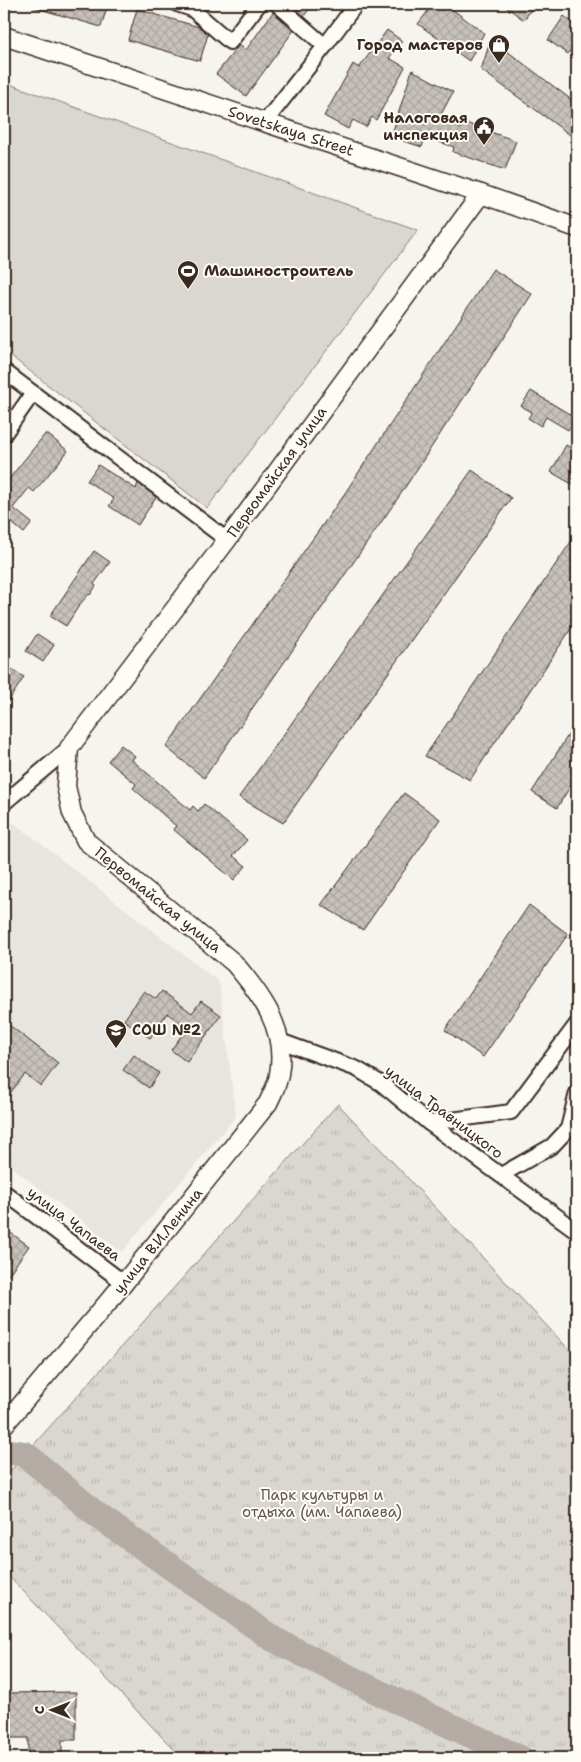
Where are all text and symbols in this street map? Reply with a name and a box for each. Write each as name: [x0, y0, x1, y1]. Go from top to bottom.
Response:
shop icon: Город мастеров: [487, 33, 511, 64]
place label: Город мастеров: [357, 35, 483, 55]
street label: Sovetskaya Street: [226, 101, 356, 161]
place label: Налоговая инспекция: [383, 108, 468, 145]
public building icon: Налоговая инспекция: [472, 115, 496, 146]
sports icon: Машиностроитель: [176, 259, 200, 290]
place label: Машиностроитель: [204, 261, 353, 281]
street label: Первомайская улица: [223, 402, 332, 542]
street label: Первомайская улица: [91, 843, 226, 958]
school or university icon: СОШ №2: [104, 1018, 128, 1049]
place label: СОШ №2: [132, 1020, 202, 1040]
street label: улица Травницкого: [381, 1061, 507, 1163]
street label: улица Чапаева: [23, 1182, 125, 1266]
street label: улица В.И.Ленина: [109, 1183, 207, 1298]
park label: Парк культуры и отдыха (им. Чапаева): [242, 1485, 402, 1522]
north arrow: [28, 1684, 78, 1734]
text: С: [30, 1706, 48, 1714]

